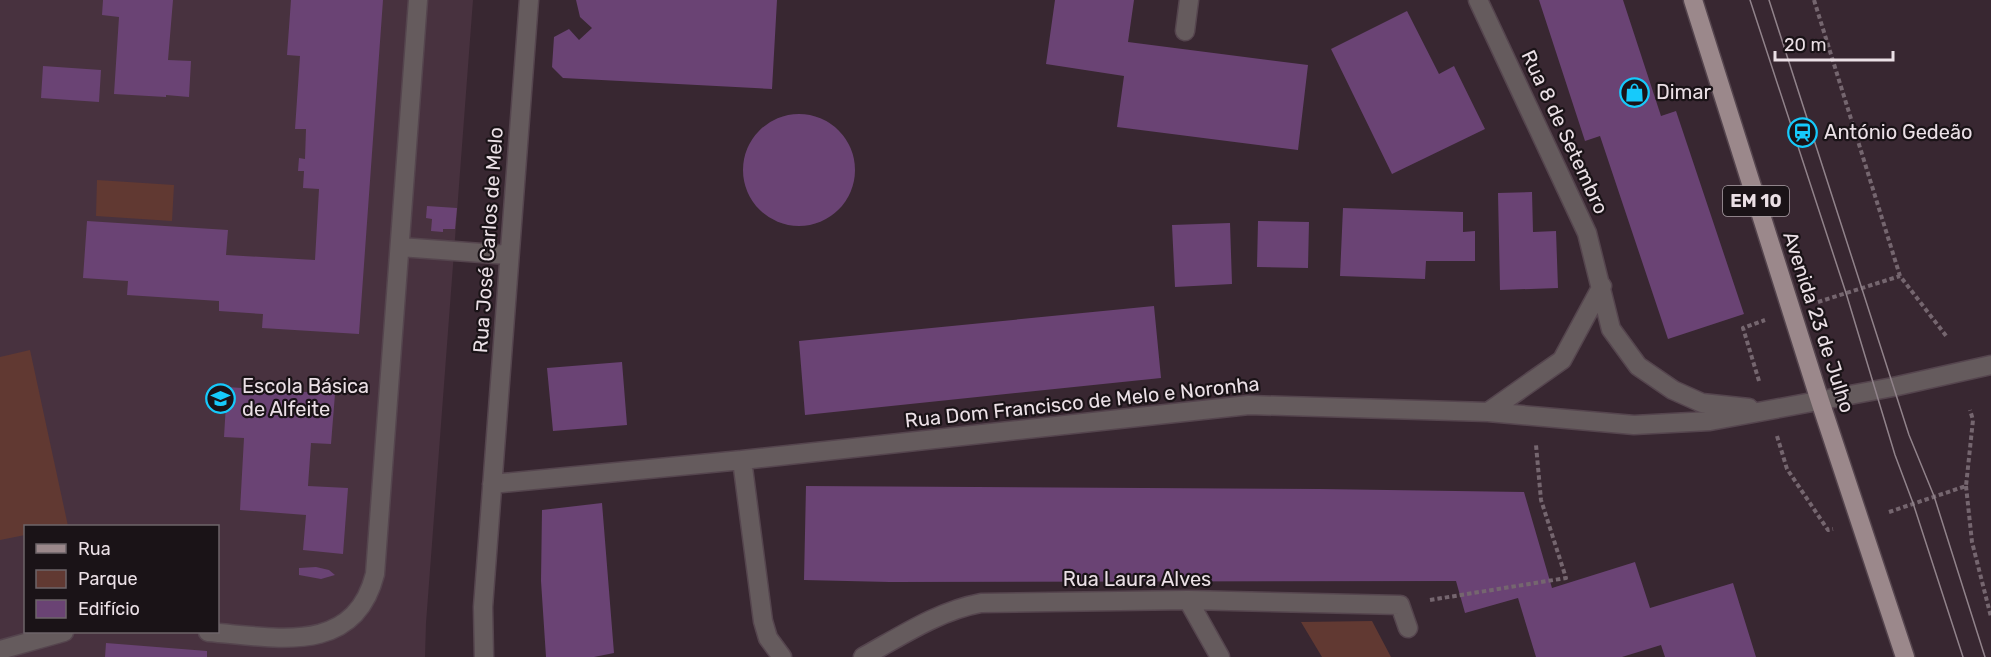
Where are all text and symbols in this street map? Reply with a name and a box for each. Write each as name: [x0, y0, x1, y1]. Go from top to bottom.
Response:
scale bar: [1775, 24, 1894, 62]
text: 20 m: [1784, 34, 1826, 56]
street label: Rua 8 de Setembro: [1517, 46, 1613, 218]
shop icon: Dimar: [1619, 76, 1651, 108]
place label: Dimar: [1656, 80, 1711, 104]
station icon: António Gedeão: [1787, 116, 1819, 148]
place label: António Gedeão: [1824, 120, 1972, 144]
street label: Rua José Carlos de Melo: [468, 126, 508, 354]
road number: EM 10: [1723, 186, 1789, 216]
street label: Avenida 23 de Julho: [1778, 228, 1860, 416]
street label: Rua Dom Francisco de Melo e Noronha: [903, 371, 1261, 433]
place label: Escola Básica de Alfeite: [242, 374, 369, 421]
school or university icon: Escola Básica de Alfeite: [205, 382, 237, 414]
legend: [24, 525, 219, 633]
text: Rua: [78, 538, 111, 560]
street label: Rua Laura Alves: [1063, 567, 1211, 591]
text: Parque: [78, 568, 138, 590]
text: Edifício: [78, 598, 140, 620]

